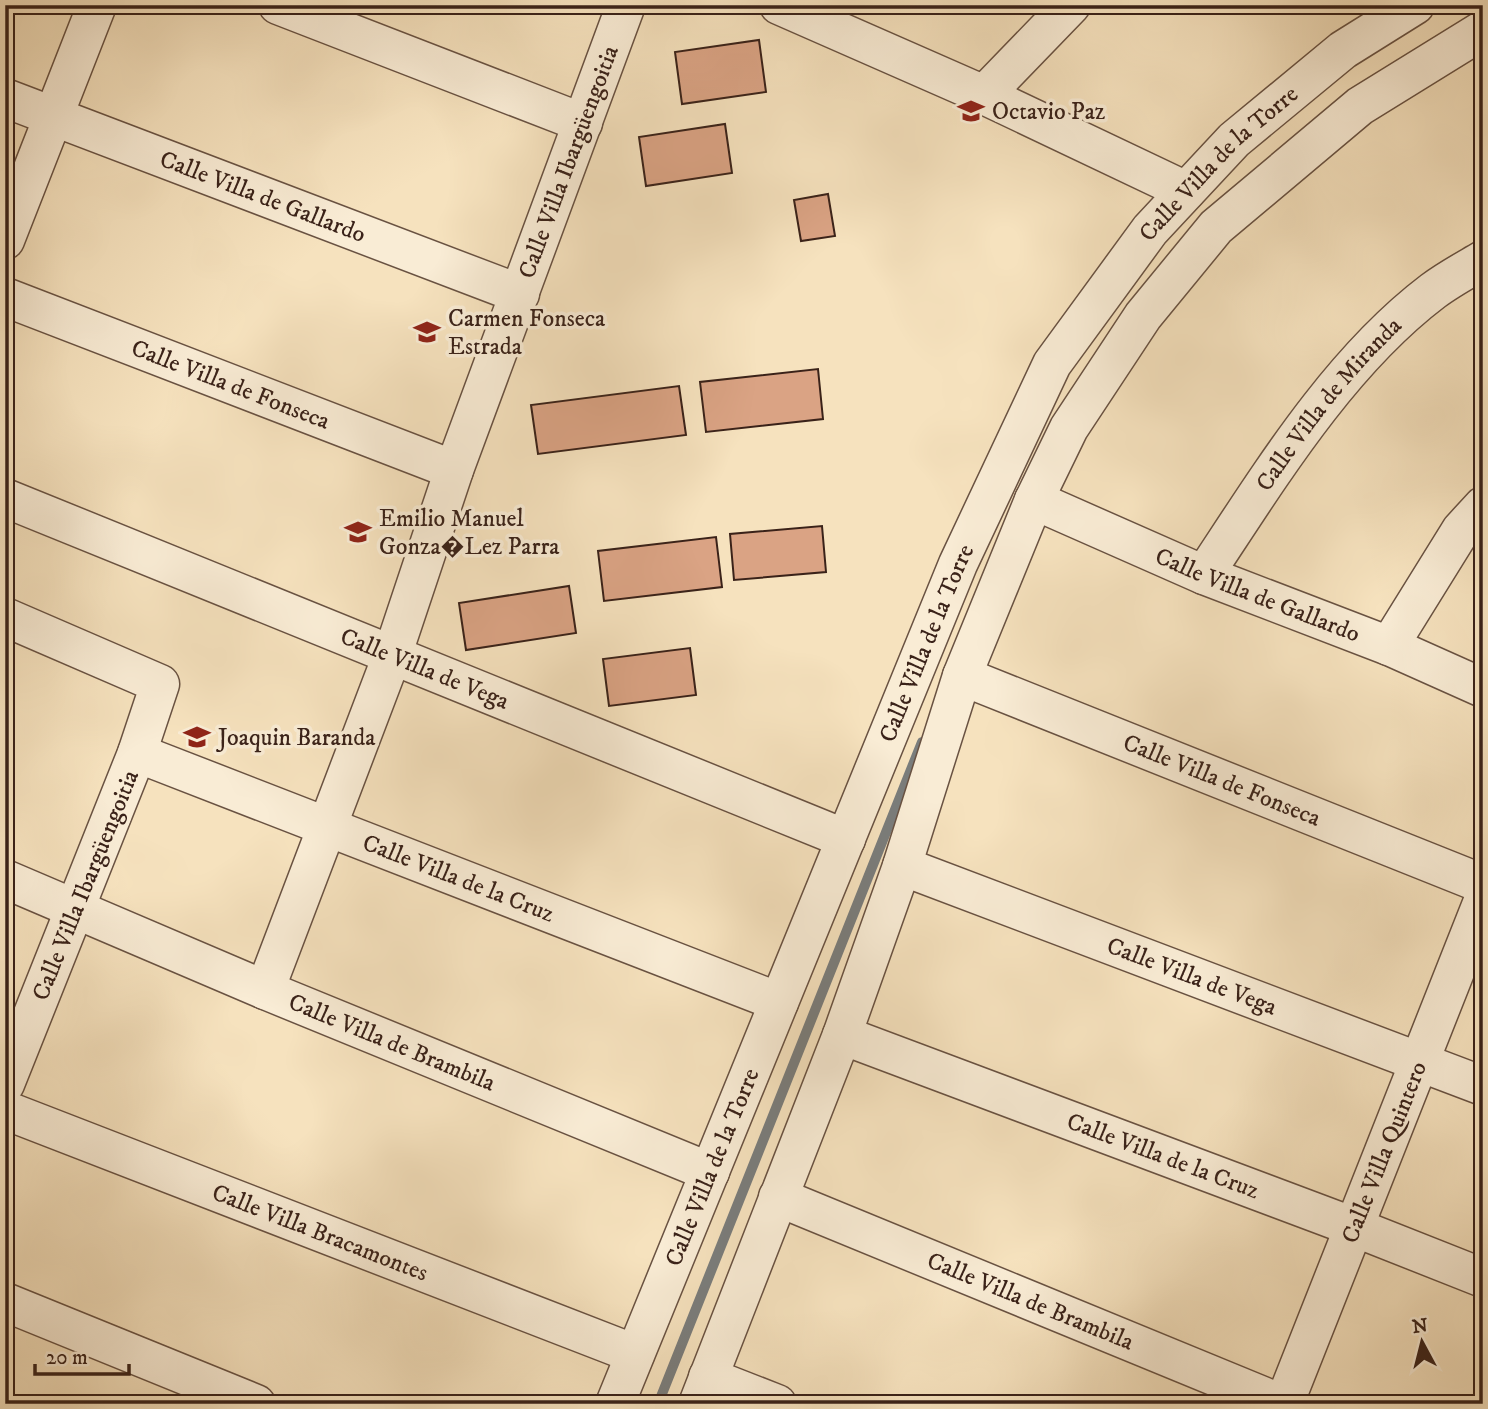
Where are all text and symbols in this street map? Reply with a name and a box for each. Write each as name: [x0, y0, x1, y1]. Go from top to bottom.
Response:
street label: Calle Villa Ibargüengoitia: [512, 41, 626, 283]
street label: Calle Villa de la Torre: [1133, 79, 1305, 248]
school or university icon: Octavio Paz: [956, 96, 986, 126]
place label: Octavio Paz: [992, 97, 1106, 127]
street label: Calle Villa de Gallardo: [155, 144, 370, 250]
place label: Carmen Fonseca Estrada: [448, 304, 606, 362]
street label: Calle Villa de Miranda: [1250, 310, 1409, 497]
school or university icon: Carmen Fonseca Estrada: [412, 317, 442, 347]
street label: Calle Villa de Fonseca: [127, 333, 335, 437]
place label: Emilio Manuel Gonza�Lez Parra: [379, 504, 560, 562]
school or university icon: Emilio Manuel Gonza�Lez Parra: [343, 517, 373, 547]
street label: Calle Villa de la Torre: [873, 540, 981, 747]
street label: Calle Villa de Gallardo: [1150, 541, 1364, 649]
street label: Calle Villa de Vega: [336, 622, 514, 717]
school or university icon: Joaquin Baranda: [182, 722, 212, 752]
place label: Joaquin Baranda: [216, 723, 376, 753]
street label: Calle Villa de Fonseca: [1118, 728, 1326, 834]
street label: Calle Villa Ibargüengoitia: [26, 765, 146, 1005]
street label: Calle Villa de la Cruz: [358, 828, 559, 930]
street label: Calle Villa de Vega: [1102, 931, 1282, 1023]
street label: Calle Villa de Brambila: [284, 987, 500, 1099]
street label: Calle Villa Quintero: [1335, 1057, 1434, 1248]
street label: Calle Villa de la Torre: [659, 1064, 767, 1271]
street label: Calle Villa de la Cruz: [1062, 1107, 1264, 1206]
street label: Calle Villa Bracamontes: [208, 1178, 432, 1288]
street label: Calle Villa de Brambila: [922, 1246, 1139, 1358]
north arrow: [1386, 1308, 1456, 1378]
text: N: [1411, 1314, 1430, 1339]
scale bar: [35, 1332, 130, 1376]
text: 20 m: [46, 1345, 88, 1371]

